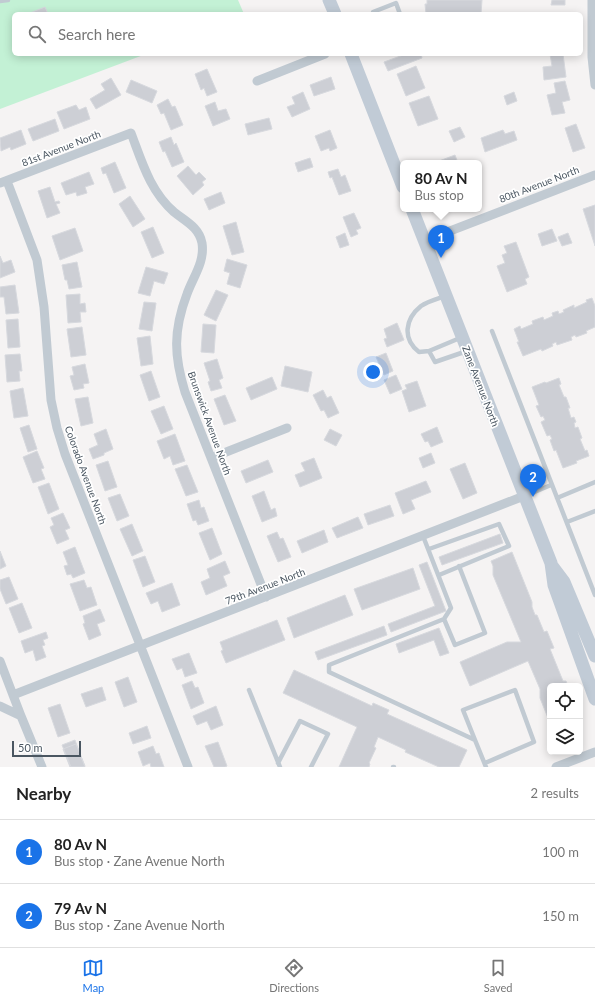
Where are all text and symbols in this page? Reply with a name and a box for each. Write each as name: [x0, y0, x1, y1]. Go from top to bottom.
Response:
search box: [12, 12, 583, 56]
icon: search: [26, 23, 48, 45]
text: Search here: [58, 25, 135, 43]
street label: 81st Avenue North: [20, 127, 102, 169]
popup: [400, 160, 482, 212]
street label: 80th Avenue North: [497, 163, 581, 205]
text: 80 Av N: [414, 169, 468, 187]
text: Bus stop: [414, 187, 464, 203]
pin: 1: [428, 225, 454, 258]
street label: Zane Avenue North: [460, 344, 502, 428]
your location: [363, 362, 383, 382]
street label: Brunswick Avenue North: [186, 370, 234, 476]
street label: Colorado Avenue North: [63, 424, 109, 526]
pin: 2: [520, 464, 546, 497]
street label: 79th Avenue North: [223, 565, 307, 607]
map controls: [547, 683, 583, 755]
button: locate: [547, 683, 583, 719]
button: layers: [547, 719, 583, 755]
scale bar: [12, 739, 81, 758]
text: 50 m: [18, 741, 43, 754]
text: Nearby: [16, 783, 71, 804]
text: 2 results: [531, 785, 579, 801]
text: 80 Av N: [54, 835, 107, 853]
text: 1: [25, 844, 33, 860]
text: 100 m: [542, 844, 579, 860]
text: Bus stop · Zane Avenue North: [54, 853, 225, 869]
text: 79 Av N: [54, 899, 107, 917]
text: 2: [25, 908, 33, 924]
text: 150 m: [542, 908, 579, 924]
text: Bus stop · Zane Avenue North: [54, 917, 225, 933]
tab: Map: [82, 957, 104, 994]
tab: Directions: [269, 957, 319, 994]
tab: Saved: [484, 957, 513, 994]

